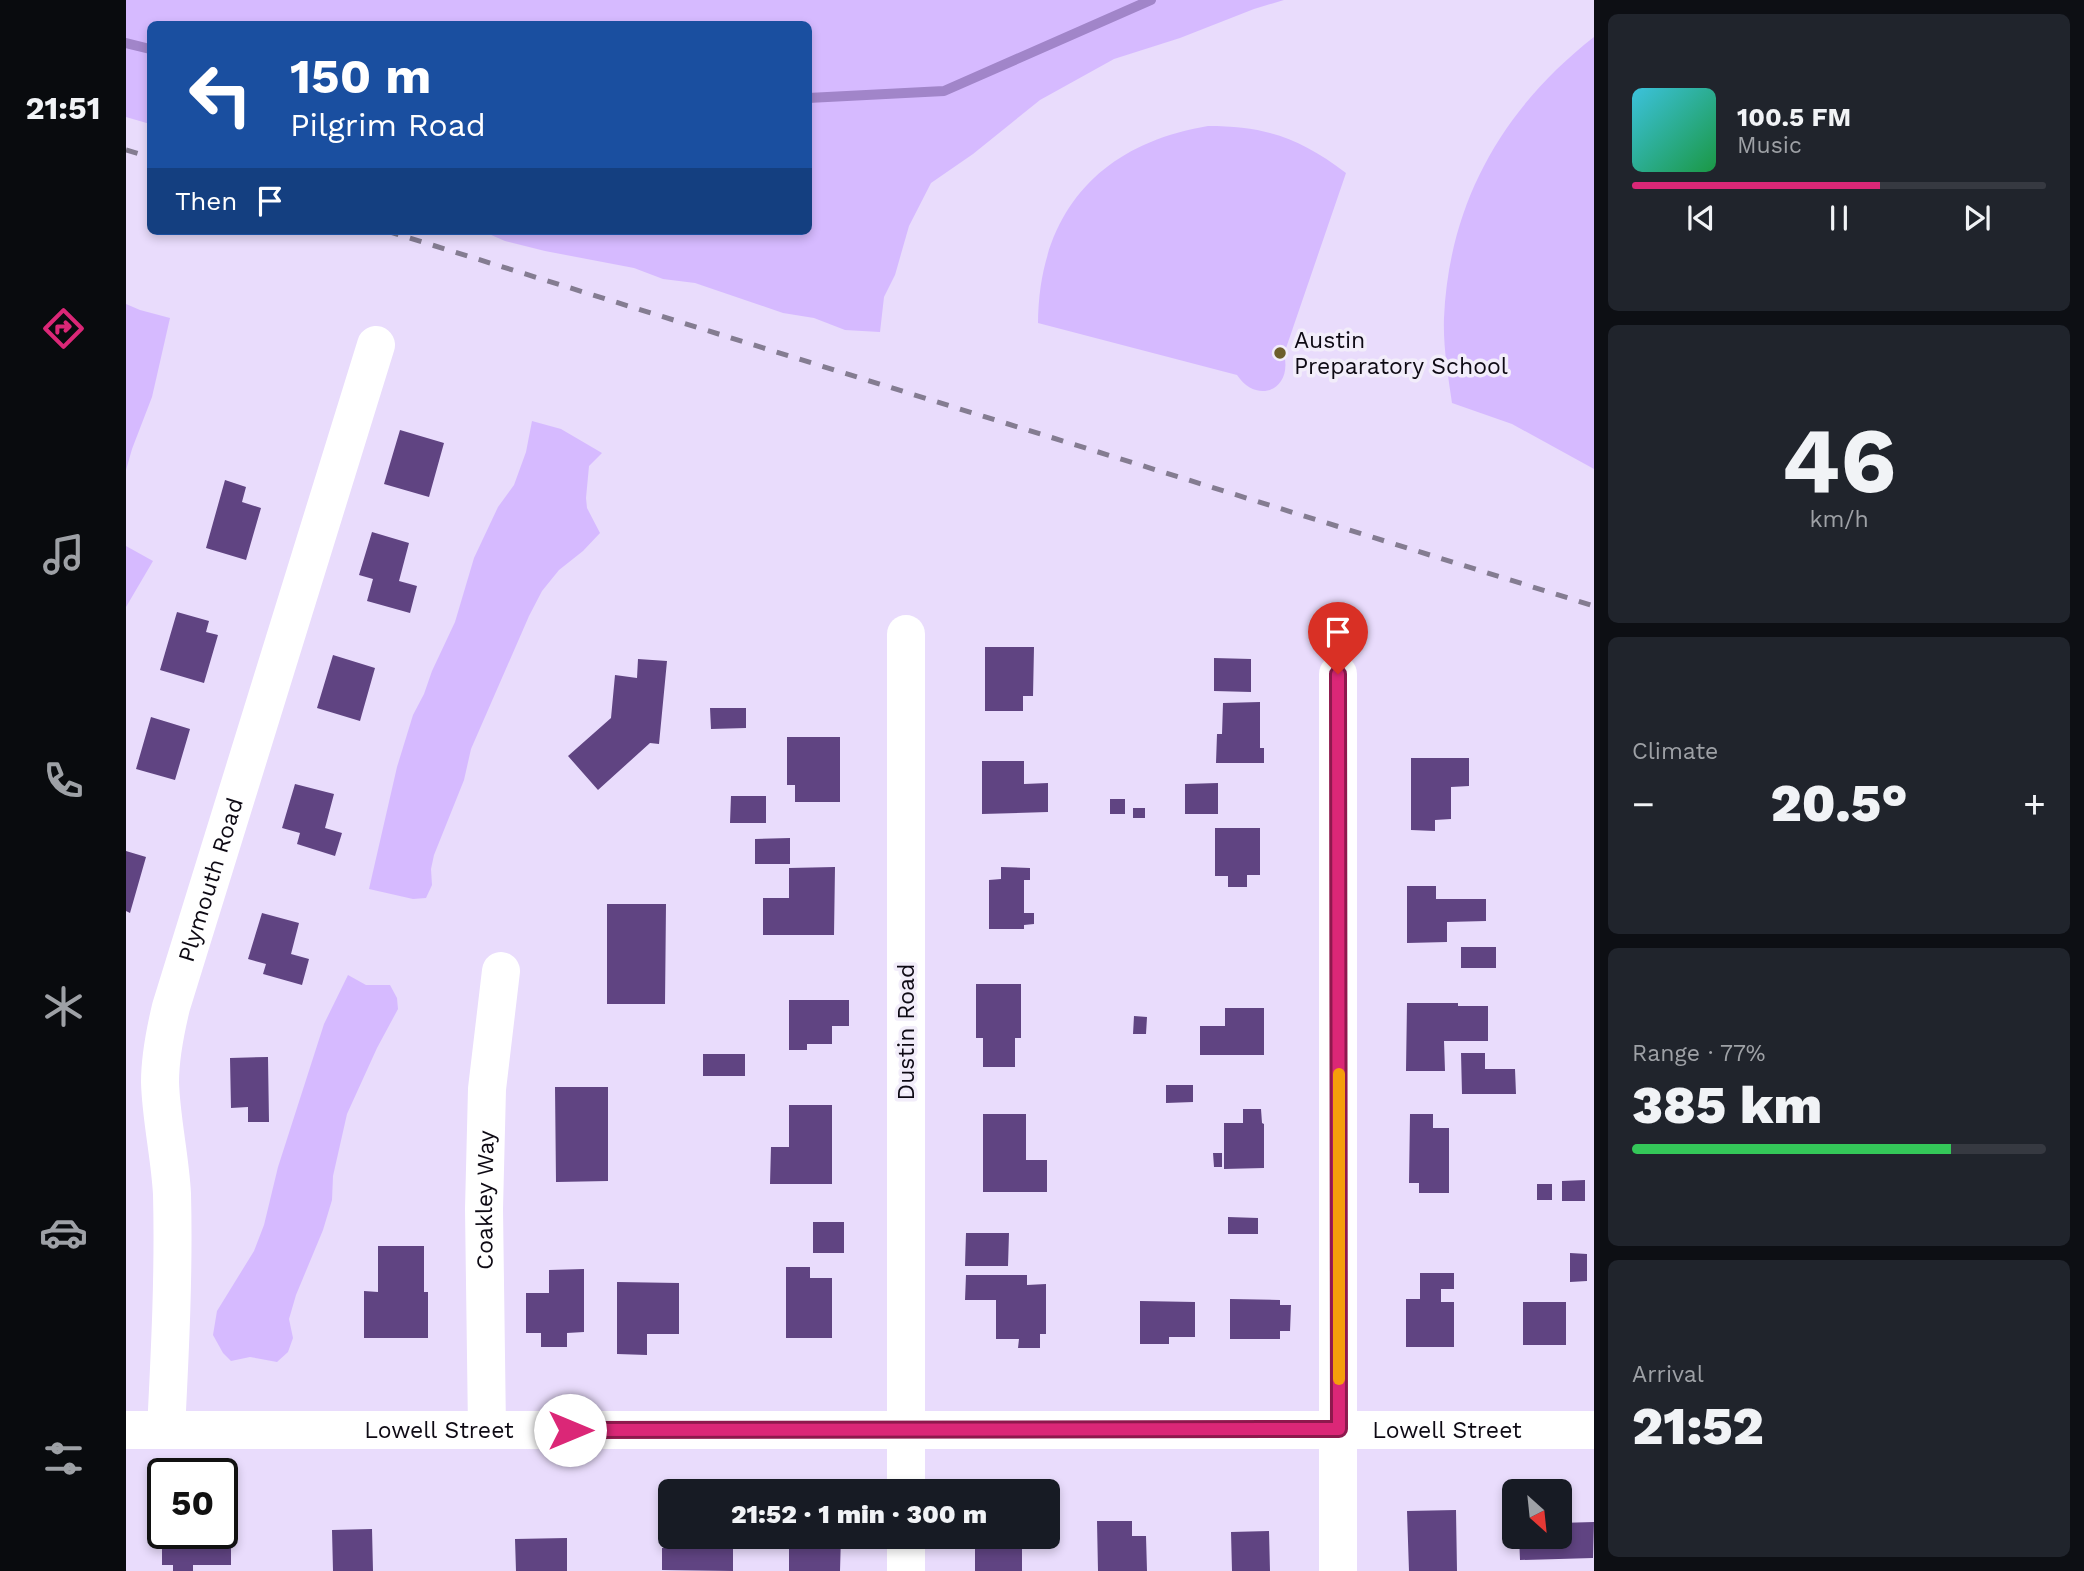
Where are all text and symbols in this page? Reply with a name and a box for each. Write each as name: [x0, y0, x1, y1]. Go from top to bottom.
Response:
text: 150 m: [290, 47, 431, 105]
icon: left: [175, 49, 266, 140]
text: 21:51: [26, 89, 100, 127]
text: 100.5 FM: [1737, 102, 1851, 132]
text: Pilgrim Road: [290, 106, 486, 144]
text: Music: [1737, 132, 1802, 159]
icon: arrive: [251, 182, 289, 220]
text: Then: [175, 186, 237, 216]
icon: previous: [1682, 199, 1720, 237]
icon: pause: [1820, 199, 1858, 237]
icon: next: [1958, 199, 1996, 237]
icon: directions: [39, 304, 88, 353]
place label: Austin Preparatory School: [1294, 327, 1508, 380]
marker: Austin Preparatory School: [1272, 345, 1288, 361]
text: 46: [1782, 407, 1896, 514]
text: km/h: [1809, 506, 1869, 533]
icon: music: [39, 530, 88, 579]
pin: [1308, 602, 1368, 674]
icon: arrive: [1319, 613, 1357, 651]
text: Climate: [1632, 738, 1718, 765]
icon: phone: [39, 756, 88, 805]
text: 20.5°: [1770, 773, 1908, 834]
text: −: [1632, 782, 1655, 826]
text: +: [2023, 782, 2046, 826]
street label: Plymouth Road: [172, 794, 248, 965]
street label: Dustin Road: [893, 964, 920, 1100]
icon: climate: [39, 982, 88, 1031]
text: Range · 77%: [1632, 1040, 1766, 1067]
text: 385 km: [1632, 1075, 1822, 1136]
street label: Coakley Way: [470, 1130, 499, 1270]
icon: car: [39, 1208, 88, 1257]
text: Arrival: [1632, 1361, 1704, 1388]
position arrow: [533, 1393, 607, 1467]
text: 21:52: [1632, 1396, 1764, 1457]
street label: Lowell Street: [364, 1417, 514, 1444]
street label: Lowell Street: [1372, 1417, 1522, 1444]
icon: filters: [39, 1434, 88, 1483]
speed limit sign: 50: [147, 1458, 238, 1549]
north arrow: [1502, 1479, 1572, 1549]
map controls: [1502, 1479, 1572, 1549]
text: 21:52 · 1 min · 300 m: [731, 1499, 987, 1529]

